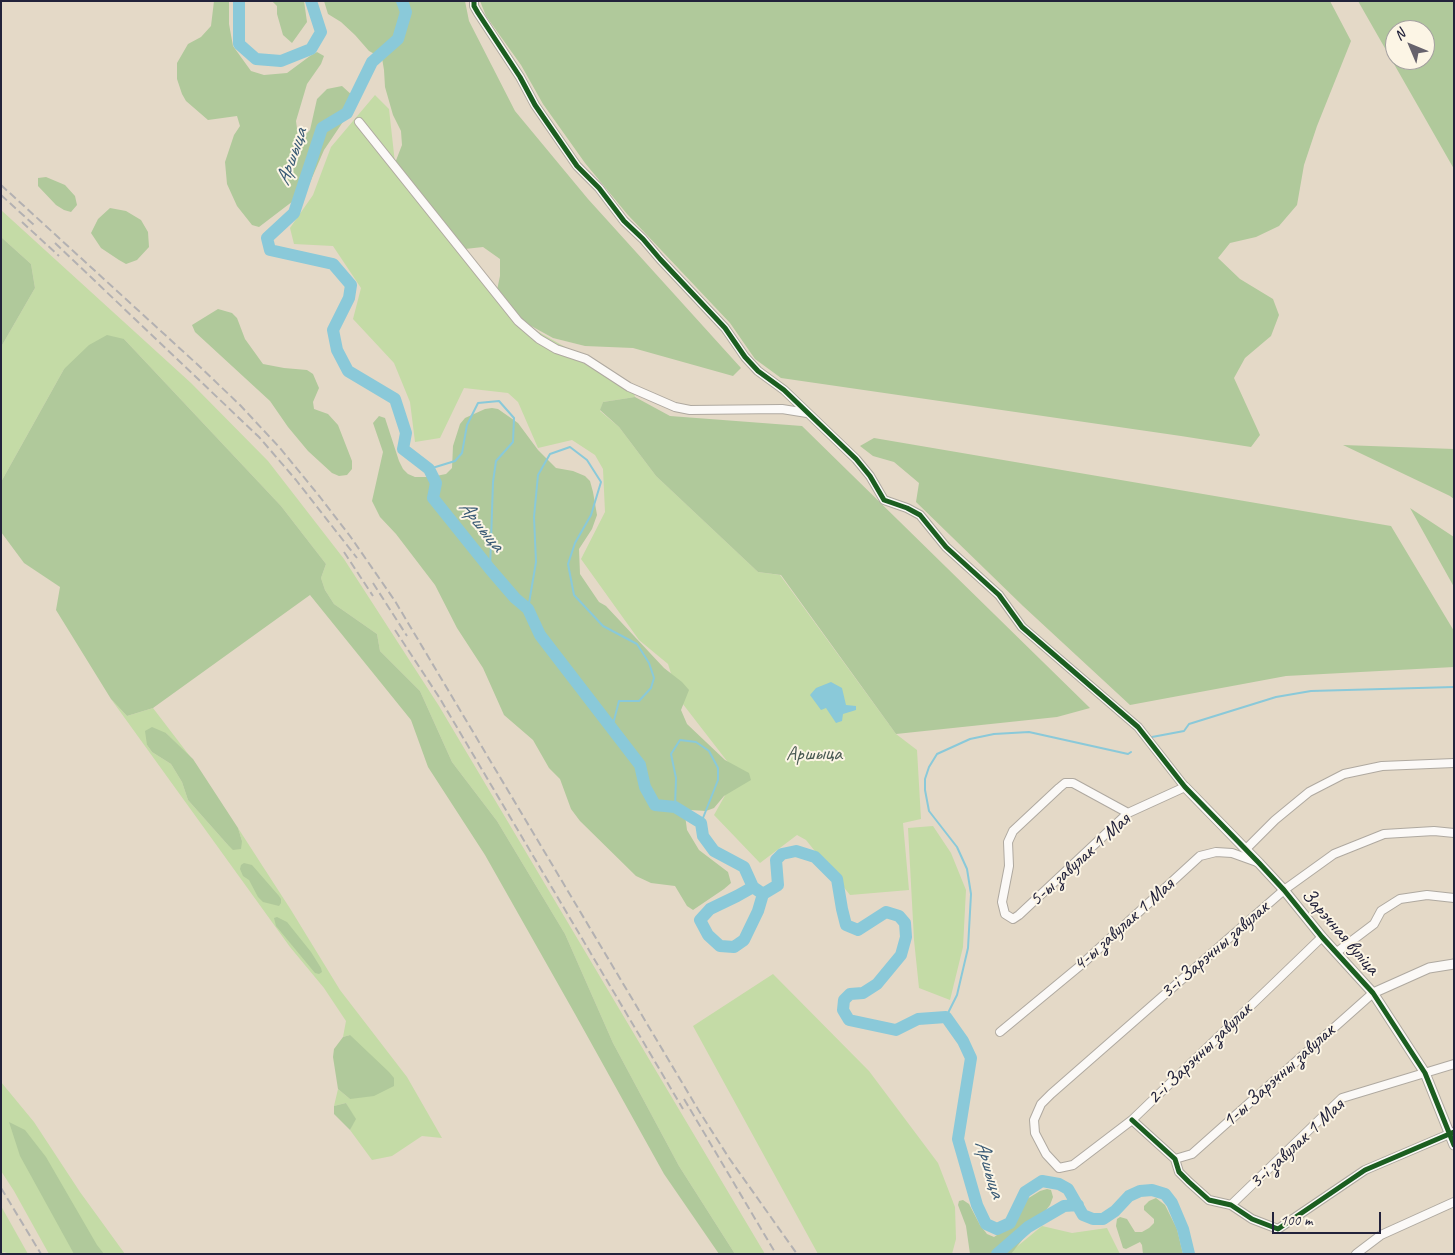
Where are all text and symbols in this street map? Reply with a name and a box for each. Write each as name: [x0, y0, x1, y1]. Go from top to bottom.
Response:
north arrow: [1385, 20, 1435, 70]
text: N: [1391, 26, 1409, 44]
water label: Аршыца: [271, 125, 313, 189]
water label: Аршыца: [453, 495, 509, 557]
park label: Аршыца: [786, 743, 842, 767]
street label: 5-ы завулак 1 Мая: [1024, 808, 1136, 912]
street label: 4-ы завулак 1 Мая: [1068, 873, 1180, 977]
street label: Зарэчная вуліца: [1296, 884, 1384, 980]
street label: 3-і Зарэчны завулак: [1156, 896, 1274, 1004]
street label: 2-і Зарэчны завулак: [1143, 998, 1257, 1110]
street label: 1-ы Зарэчны завулак: [1218, 1019, 1340, 1133]
street label: 3-і завулак 1 Мая: [1245, 1094, 1349, 1194]
water label: Аршыца: [968, 1137, 1010, 1201]
scale bar: [1275, 1202, 1384, 1234]
text: 100 m: [1280, 1211, 1312, 1230]

